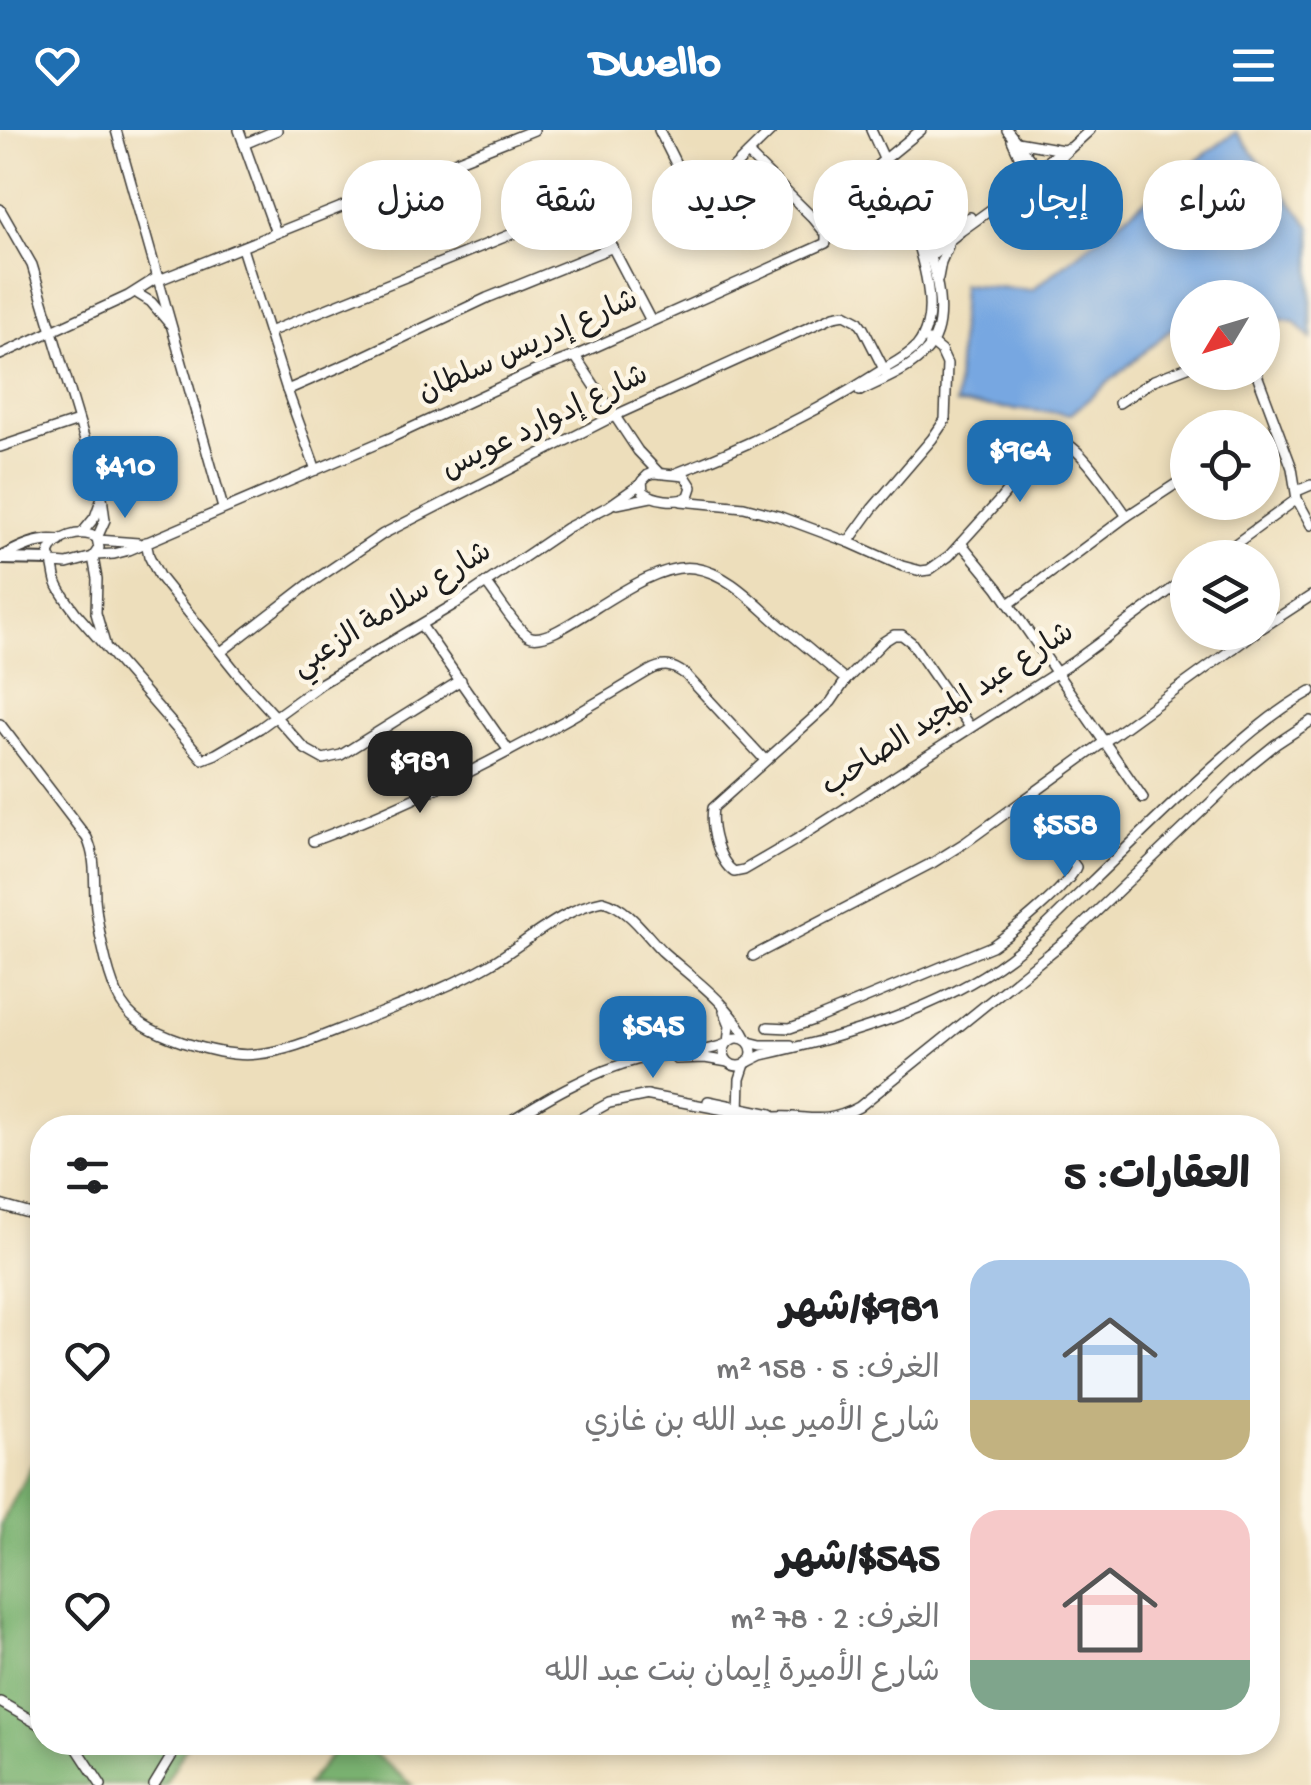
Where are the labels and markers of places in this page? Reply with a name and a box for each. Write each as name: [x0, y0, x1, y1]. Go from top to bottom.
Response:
pin: $964: [961, 420, 1079, 505]
pin: $410: [66, 436, 184, 521]
pin: $981: [361, 731, 479, 816]
pin: $558: [1006, 795, 1124, 880]
pin: $545: [594, 996, 712, 1081]

